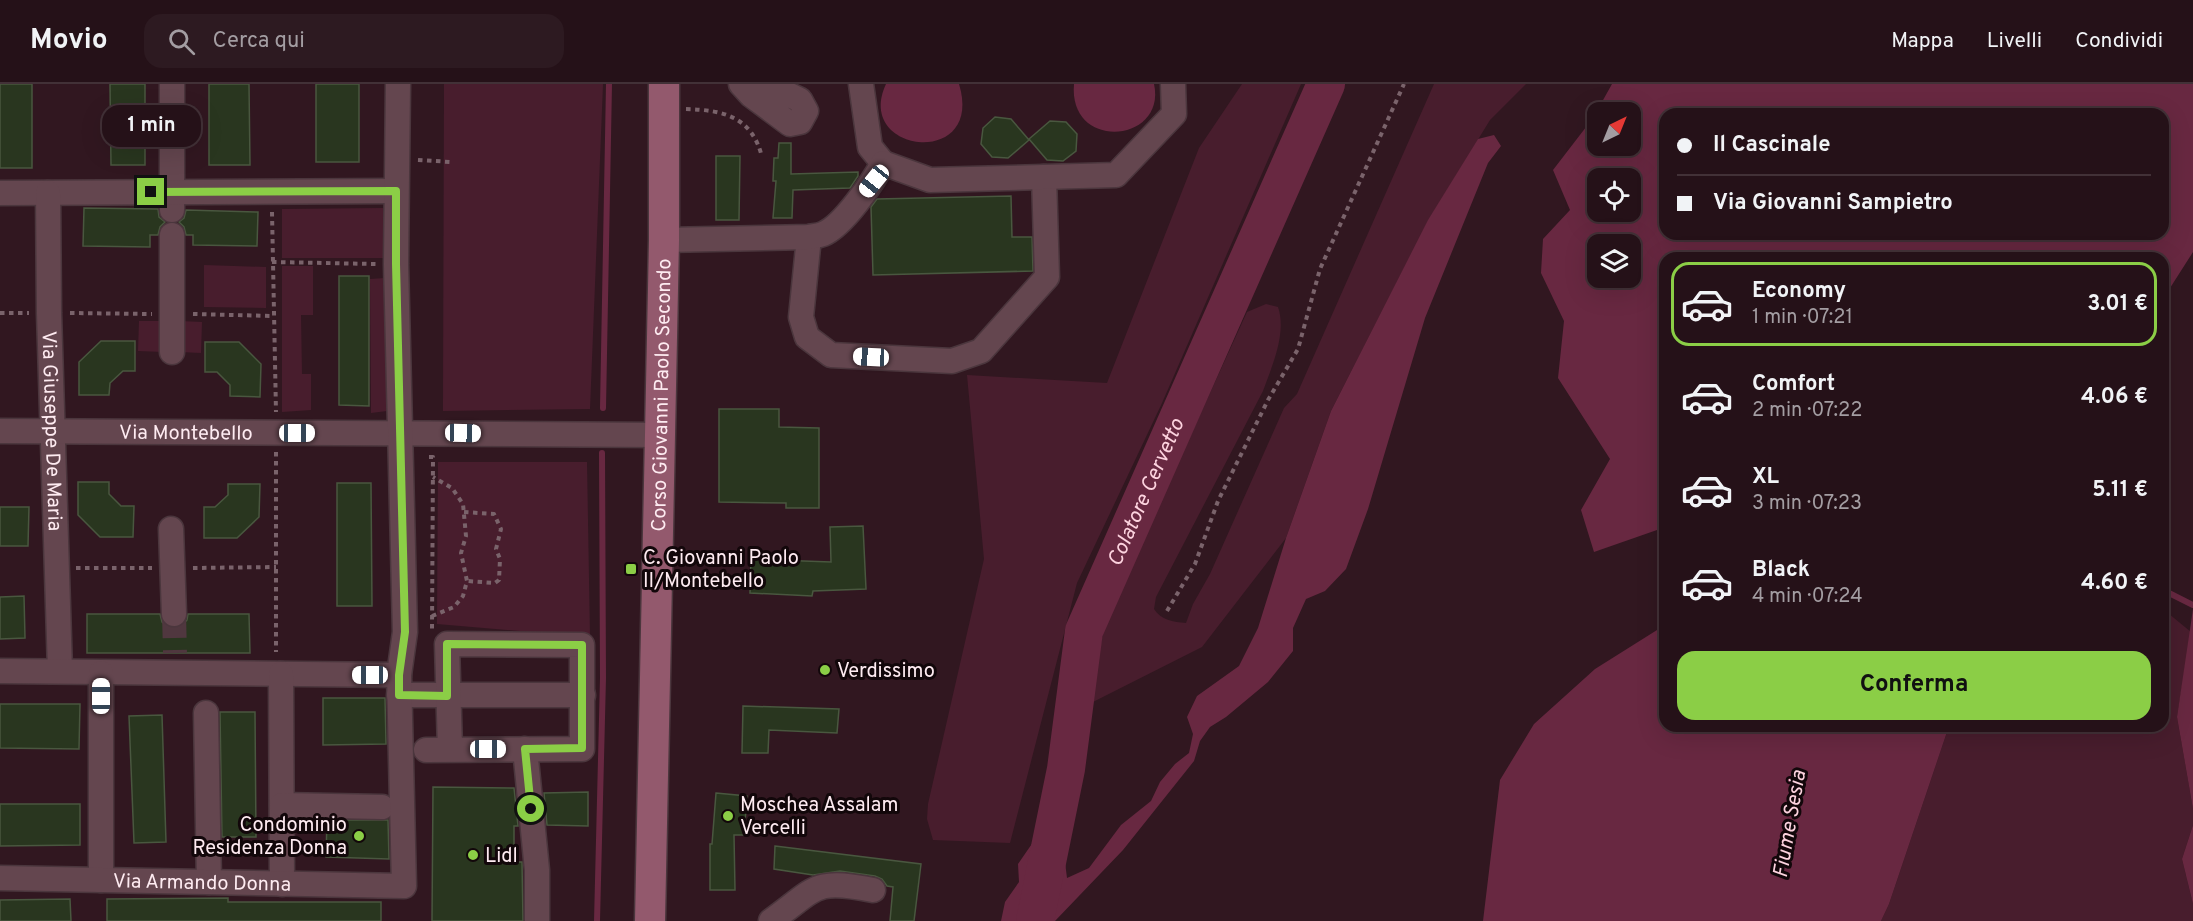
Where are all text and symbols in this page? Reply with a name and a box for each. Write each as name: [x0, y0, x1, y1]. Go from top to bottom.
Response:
search box: [144, 14, 564, 68]
text: Movio: [30, 23, 108, 59]
icon: search: [165, 25, 198, 58]
text: Cerca qui: [213, 28, 305, 55]
text: Mappa: [1891, 28, 1954, 55]
text: Livelli: [1987, 28, 2042, 55]
text: Condividi: [2075, 28, 2163, 55]
north arrow: [1587, 102, 1641, 156]
map controls: [1587, 102, 1641, 288]
callout: 1 min: [102, 105, 201, 147]
text: 1 min: [127, 113, 176, 139]
text: Il Cascinale: [1713, 132, 1830, 159]
car: [856, 161, 892, 201]
button: locate: [1587, 168, 1641, 222]
route end: [137, 178, 164, 205]
text: Via Giovanni Sampietro: [1713, 190, 1953, 217]
button: layers: [1587, 234, 1641, 288]
street label: Corso Giovanni Paolo Secondo: [647, 258, 679, 532]
icon: car: [1680, 277, 1734, 331]
text: Economy: [1752, 278, 1846, 305]
text: 3.01 €: [2087, 291, 2148, 318]
text: 1 min · 07:21: [1752, 305, 1853, 331]
street label: Via Giuseppe De Maria: [35, 330, 67, 532]
car: [853, 347, 889, 367]
icon: car: [1680, 370, 1734, 424]
text: Comfort: [1752, 371, 1835, 398]
text: 4.06 €: [2081, 384, 2148, 411]
text: 2 min · 07:22: [1752, 398, 1862, 424]
water label: Colatore Cervetto: [1102, 414, 1192, 571]
street label: Via Montebello: [119, 421, 253, 448]
car: [279, 424, 315, 442]
car: [445, 424, 481, 442]
icon: car: [1680, 463, 1734, 517]
text: XL: [1752, 464, 1779, 491]
text: 5.11 €: [2092, 477, 2148, 504]
text: 3 min · 07:23: [1752, 491, 1862, 517]
place label: C. Giovanni Paolo II/Montebello: [643, 546, 799, 595]
icon: car: [1680, 556, 1734, 610]
text: Black: [1752, 557, 1810, 584]
marker: C. Giovanni Paolo II/Montebello: [624, 562, 638, 576]
text: 4.60 €: [2081, 570, 2148, 597]
text: 4 min · 07:24: [1752, 584, 1863, 610]
button: Conferma: [1677, 651, 2151, 720]
place label: Verdissimo: [837, 659, 935, 685]
marker: Verdissimo: [818, 663, 832, 677]
car: [352, 666, 388, 684]
car: [92, 678, 110, 714]
car: [470, 740, 506, 758]
water label: Fiume Sesia: [1768, 768, 1813, 880]
place label: Moschea Assalam Vercelli: [740, 793, 898, 842]
route start: [517, 795, 544, 822]
marker: Moschea Assalam Vercelli: [721, 809, 735, 823]
place label: Condominio Residenza Donna: [193, 813, 347, 862]
marker: Condominio Residenza Donna: [352, 829, 366, 843]
place label: Lidl: [485, 844, 518, 870]
marker: Lidl: [466, 848, 480, 862]
street label: Via Armando Donna: [113, 869, 291, 899]

